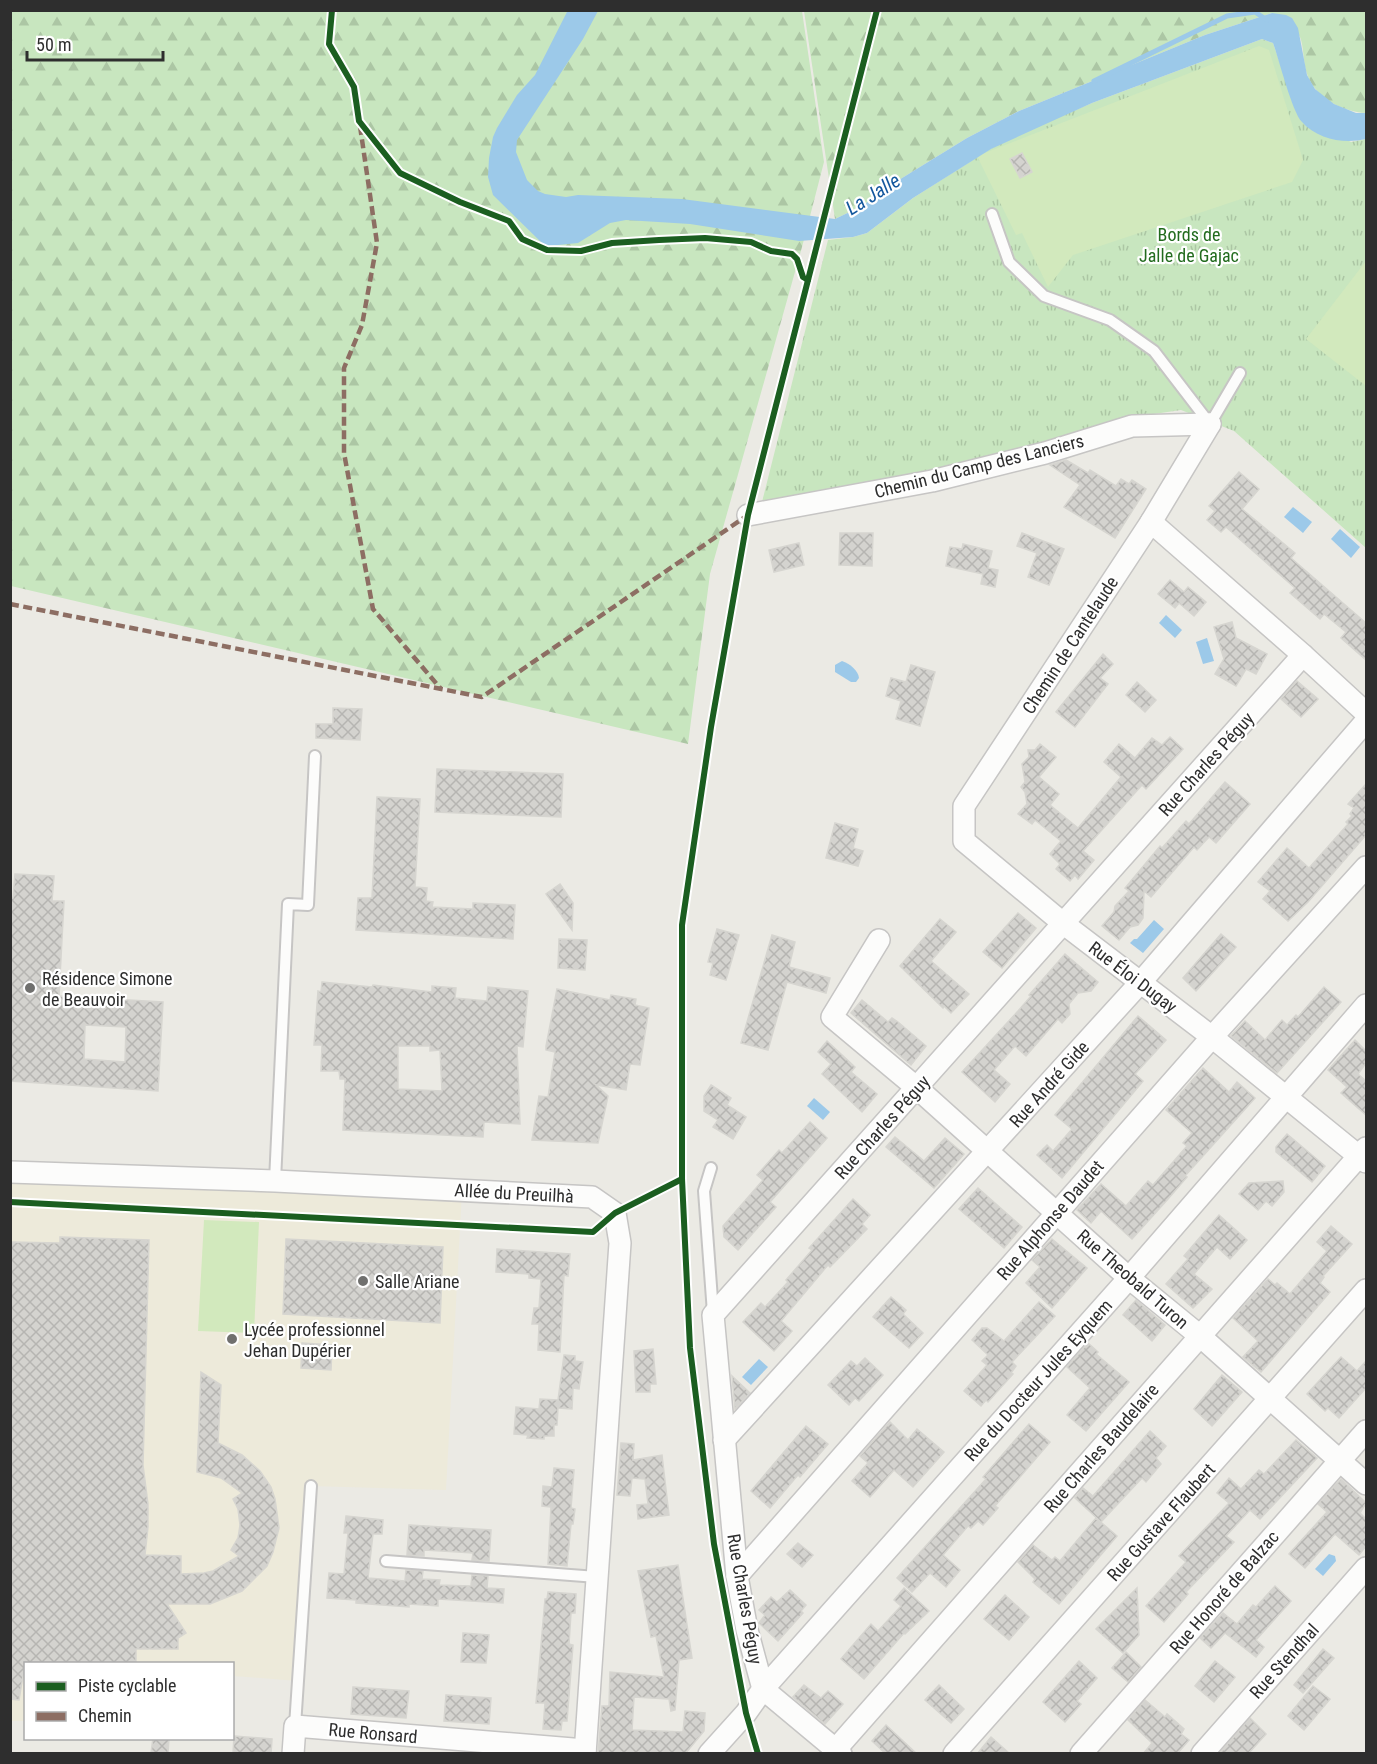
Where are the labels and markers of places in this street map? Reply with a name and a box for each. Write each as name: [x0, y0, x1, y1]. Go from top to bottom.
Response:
place label: Résidence Simone de Beauvoir: [42, 968, 173, 1010]
marker: Résidence Simone de Beauvoir: [23, 981, 37, 995]
place label: Salle Ariane: [375, 1271, 460, 1292]
marker: Salle Ariane: [356, 1274, 370, 1288]
place label: Lycée professionnel Jehan Dupérier: [244, 1319, 385, 1361]
marker: Lycée professionnel Jehan Dupérier: [225, 1332, 239, 1346]

